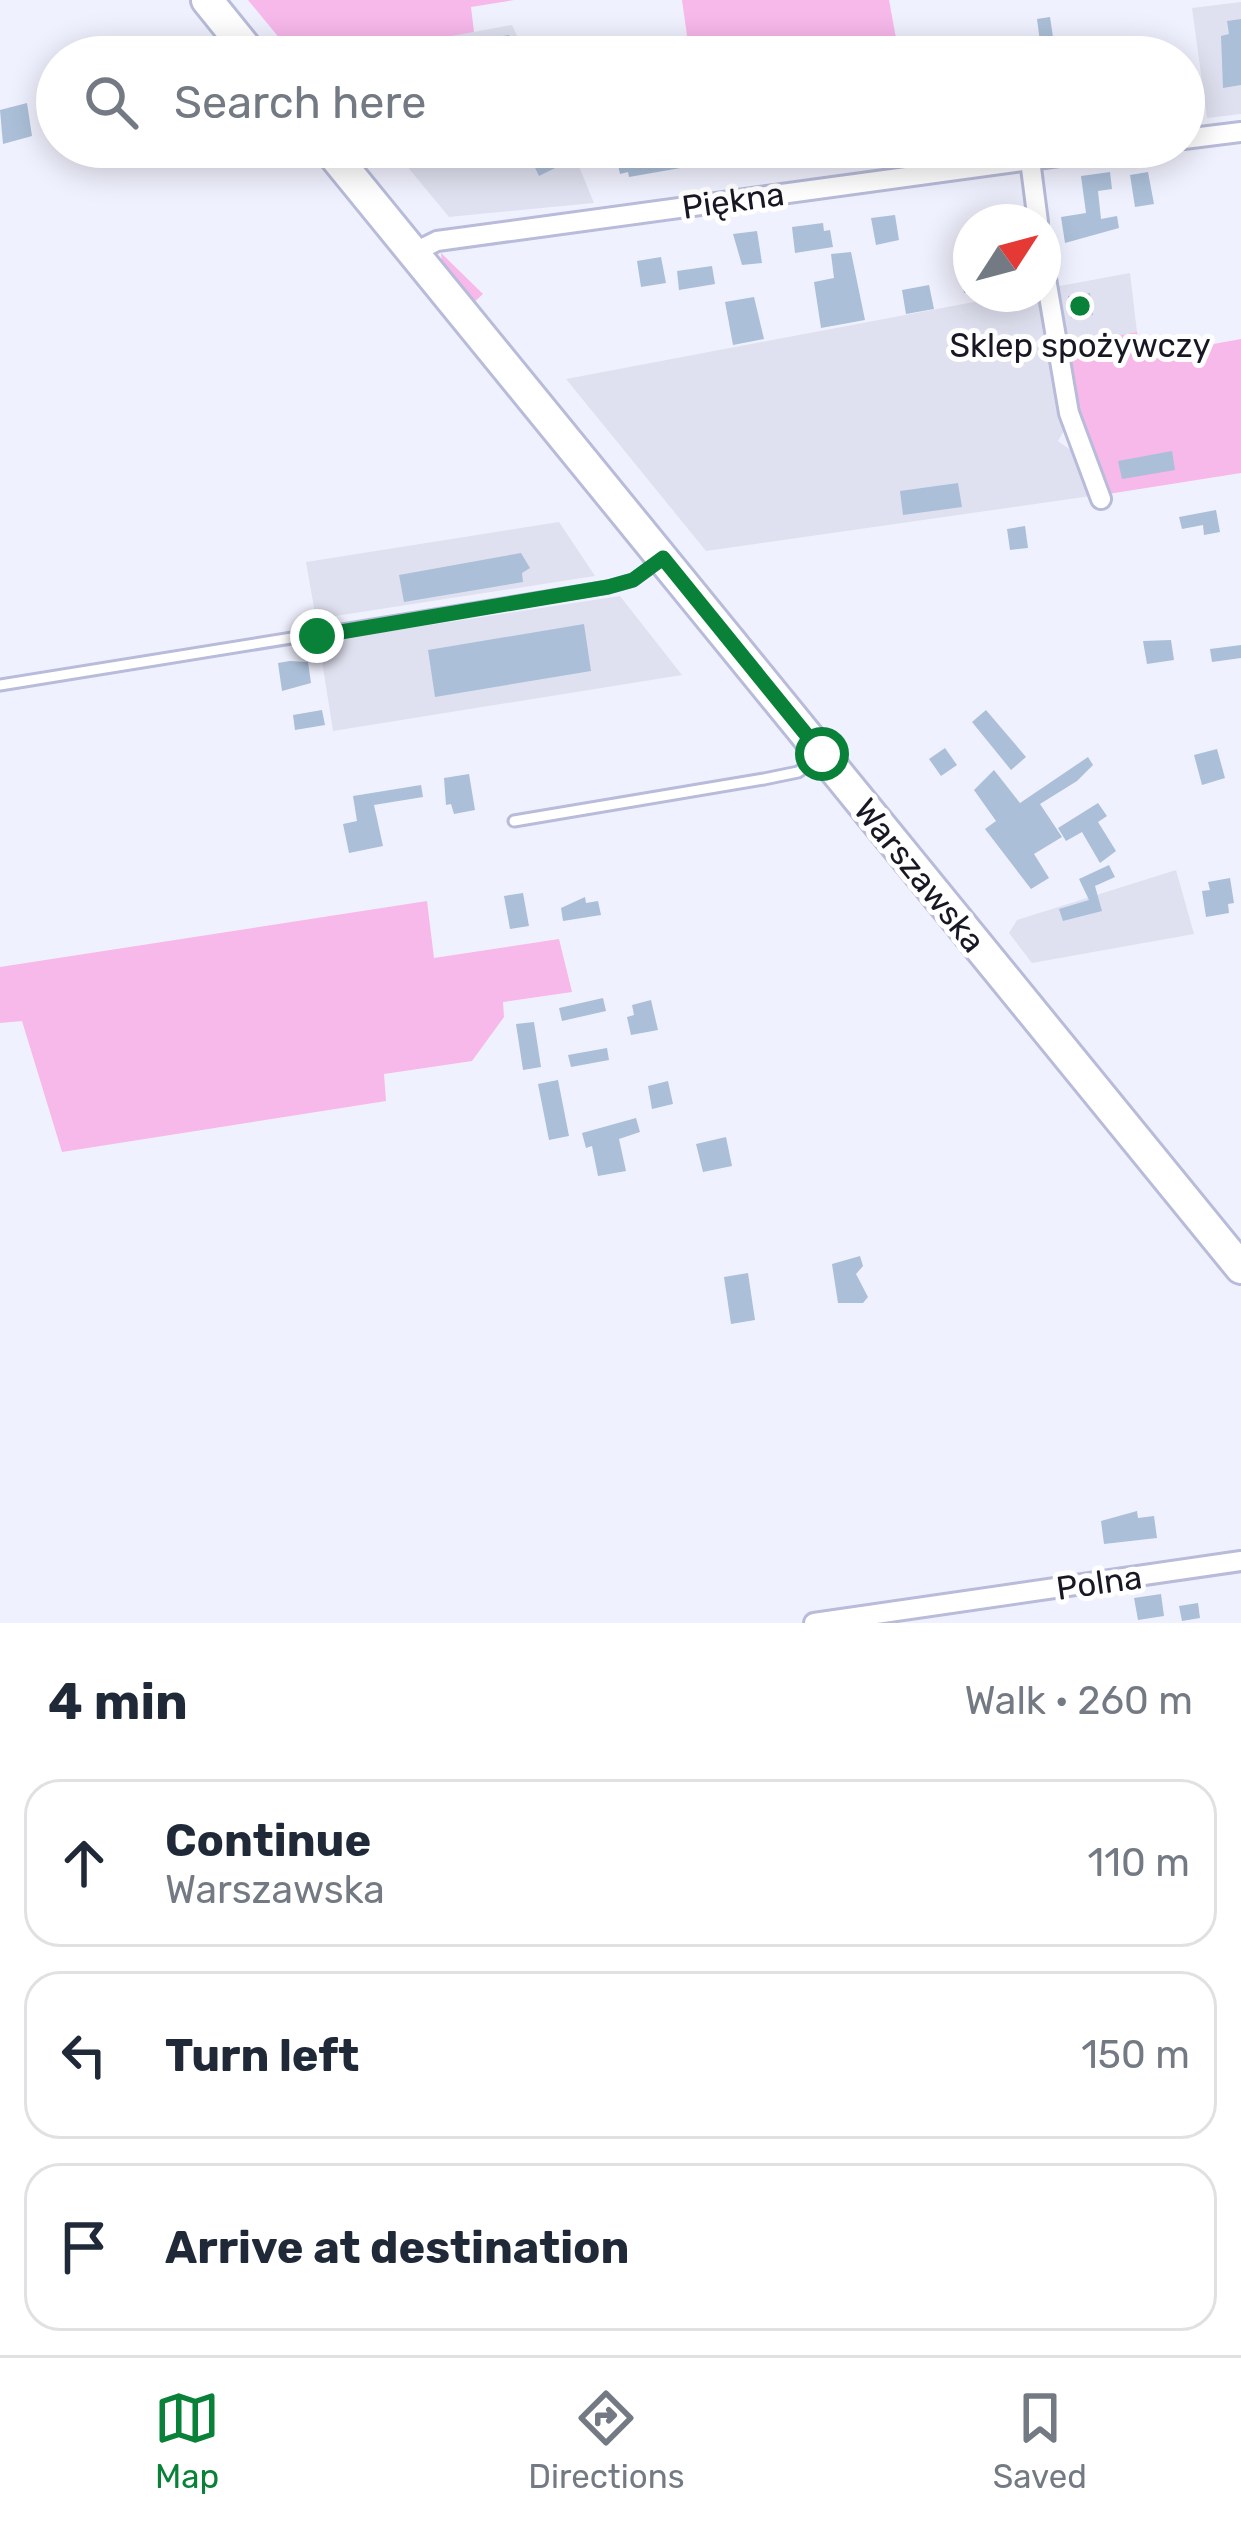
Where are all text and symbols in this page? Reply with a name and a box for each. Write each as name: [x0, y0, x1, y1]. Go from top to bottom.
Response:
search box: [36, 36, 1205, 168]
icon: search: [78, 69, 144, 135]
text: Search here: [174, 76, 426, 129]
street label: Piękna: [679, 174, 787, 227]
north arrow: [953, 204, 1061, 312]
marker: Sklep spożywczy: [1067, 293, 1093, 319]
place label: Sklep spożywczy: [949, 326, 1211, 365]
route end: [290, 609, 344, 663]
route start: [795, 727, 849, 781]
street label: Warszawska: [846, 791, 993, 960]
street label: Polna: [1054, 1557, 1144, 1608]
text: 4 min: [48, 1671, 188, 1732]
text: Walk · 260 m: [964, 1678, 1193, 1724]
text: Continue: [165, 1814, 371, 1867]
icon: ahead: [51, 1830, 117, 1896]
text: 110 m: [1088, 1840, 1190, 1886]
text: Warszawska: [165, 1867, 385, 1913]
icon: left: [51, 2022, 117, 2088]
text: Turn left: [165, 2029, 359, 2082]
text: 150 m: [1081, 2032, 1190, 2078]
icon: arrive: [51, 2214, 117, 2280]
text: Arrive at destination: [165, 2221, 630, 2274]
tab: Map: [154, 2385, 220, 2496]
tab: Directions: [528, 2385, 685, 2496]
tab: Saved: [993, 2385, 1087, 2496]

